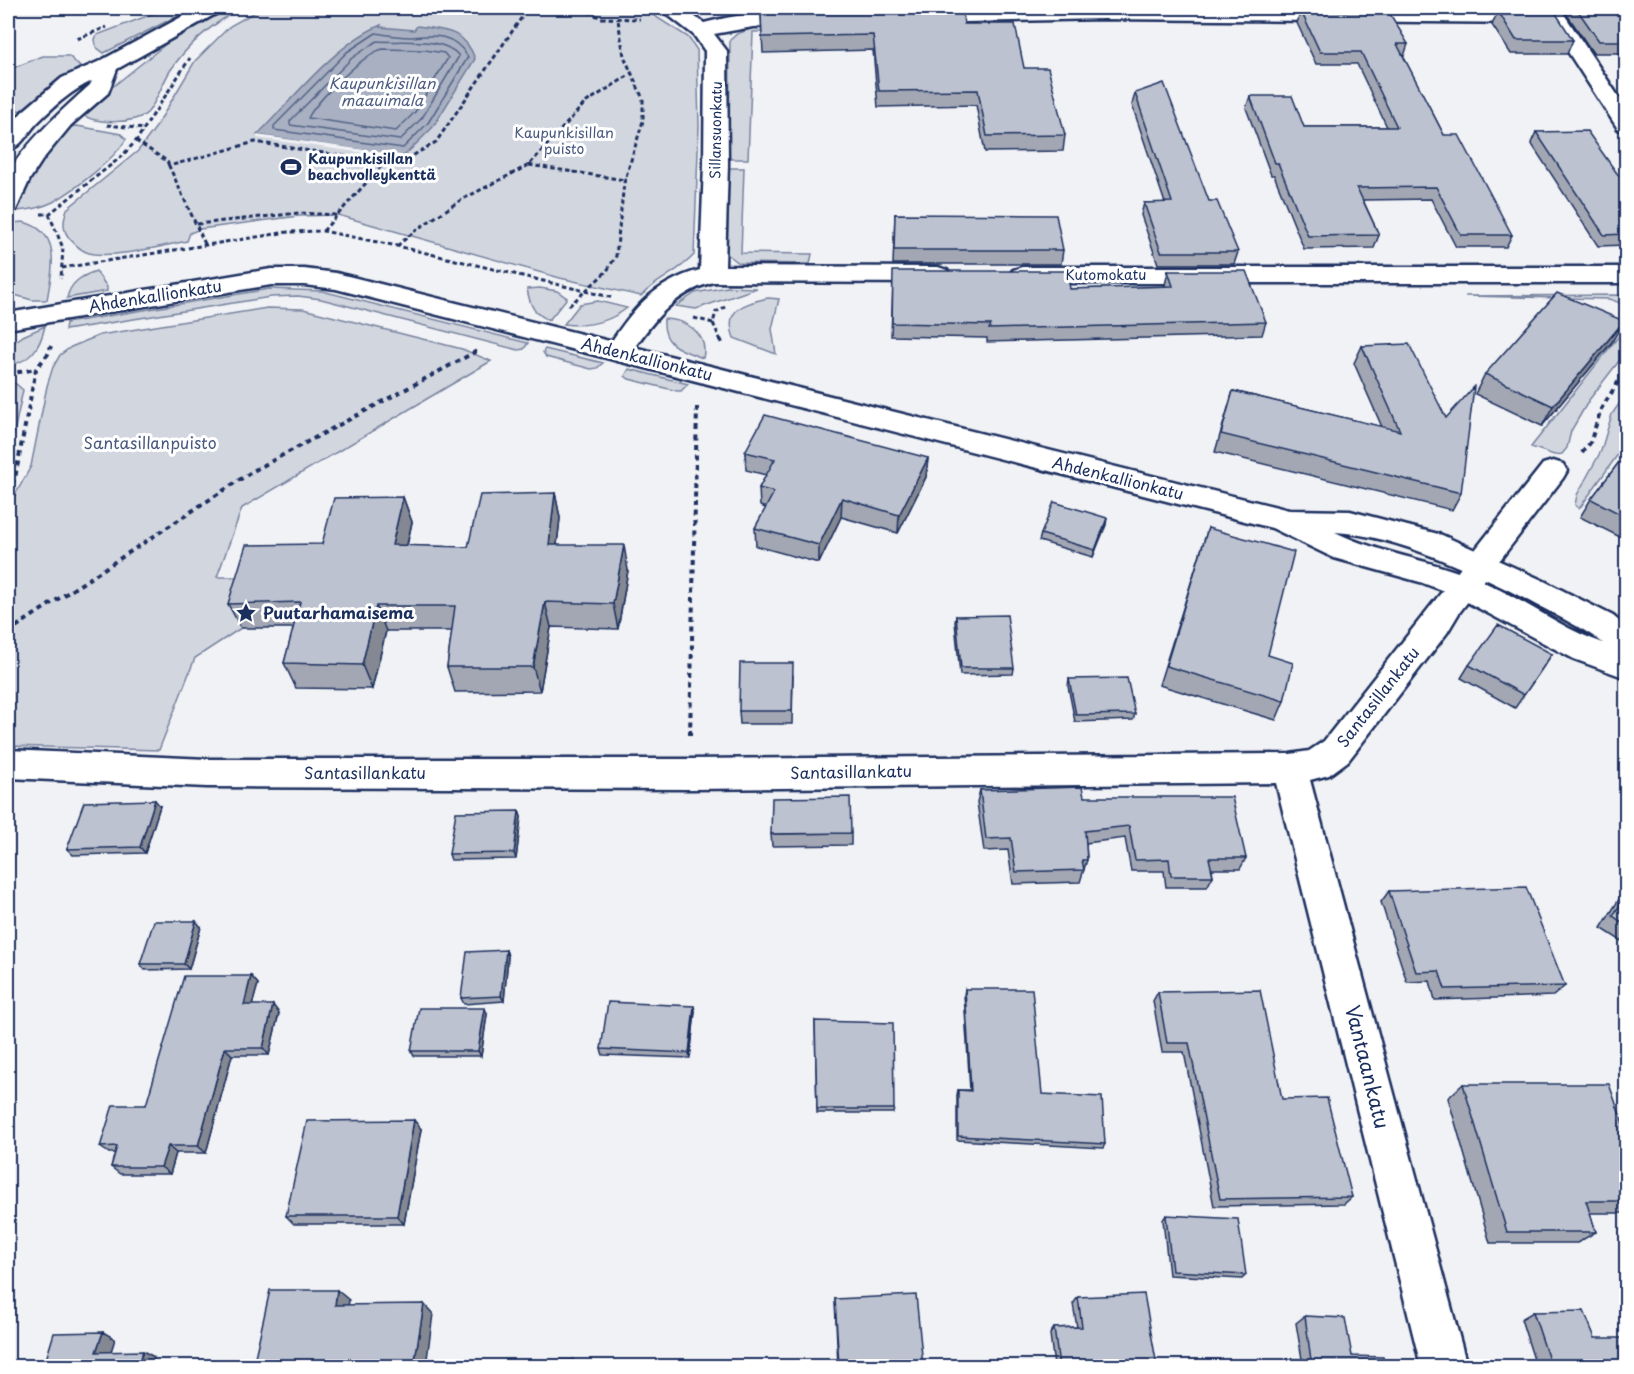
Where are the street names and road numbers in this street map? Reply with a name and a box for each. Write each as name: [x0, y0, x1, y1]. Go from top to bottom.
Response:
street label: Sillansuonkatu: [704, 81, 727, 179]
street label: Kutomokatu: [1066, 264, 1146, 285]
street label: Ahdenkallionkatu: [87, 273, 223, 317]
street label: Ahdenkallionkatu: [579, 330, 715, 386]
street label: Ahdenkallionkatu: [1050, 449, 1186, 505]
street label: Santasillankatu: [1330, 641, 1424, 752]
street label: Santasillankatu: [790, 758, 912, 784]
street label: Santasillankatu: [304, 760, 426, 784]
street label: Vantaankatu: [1338, 1002, 1398, 1132]

